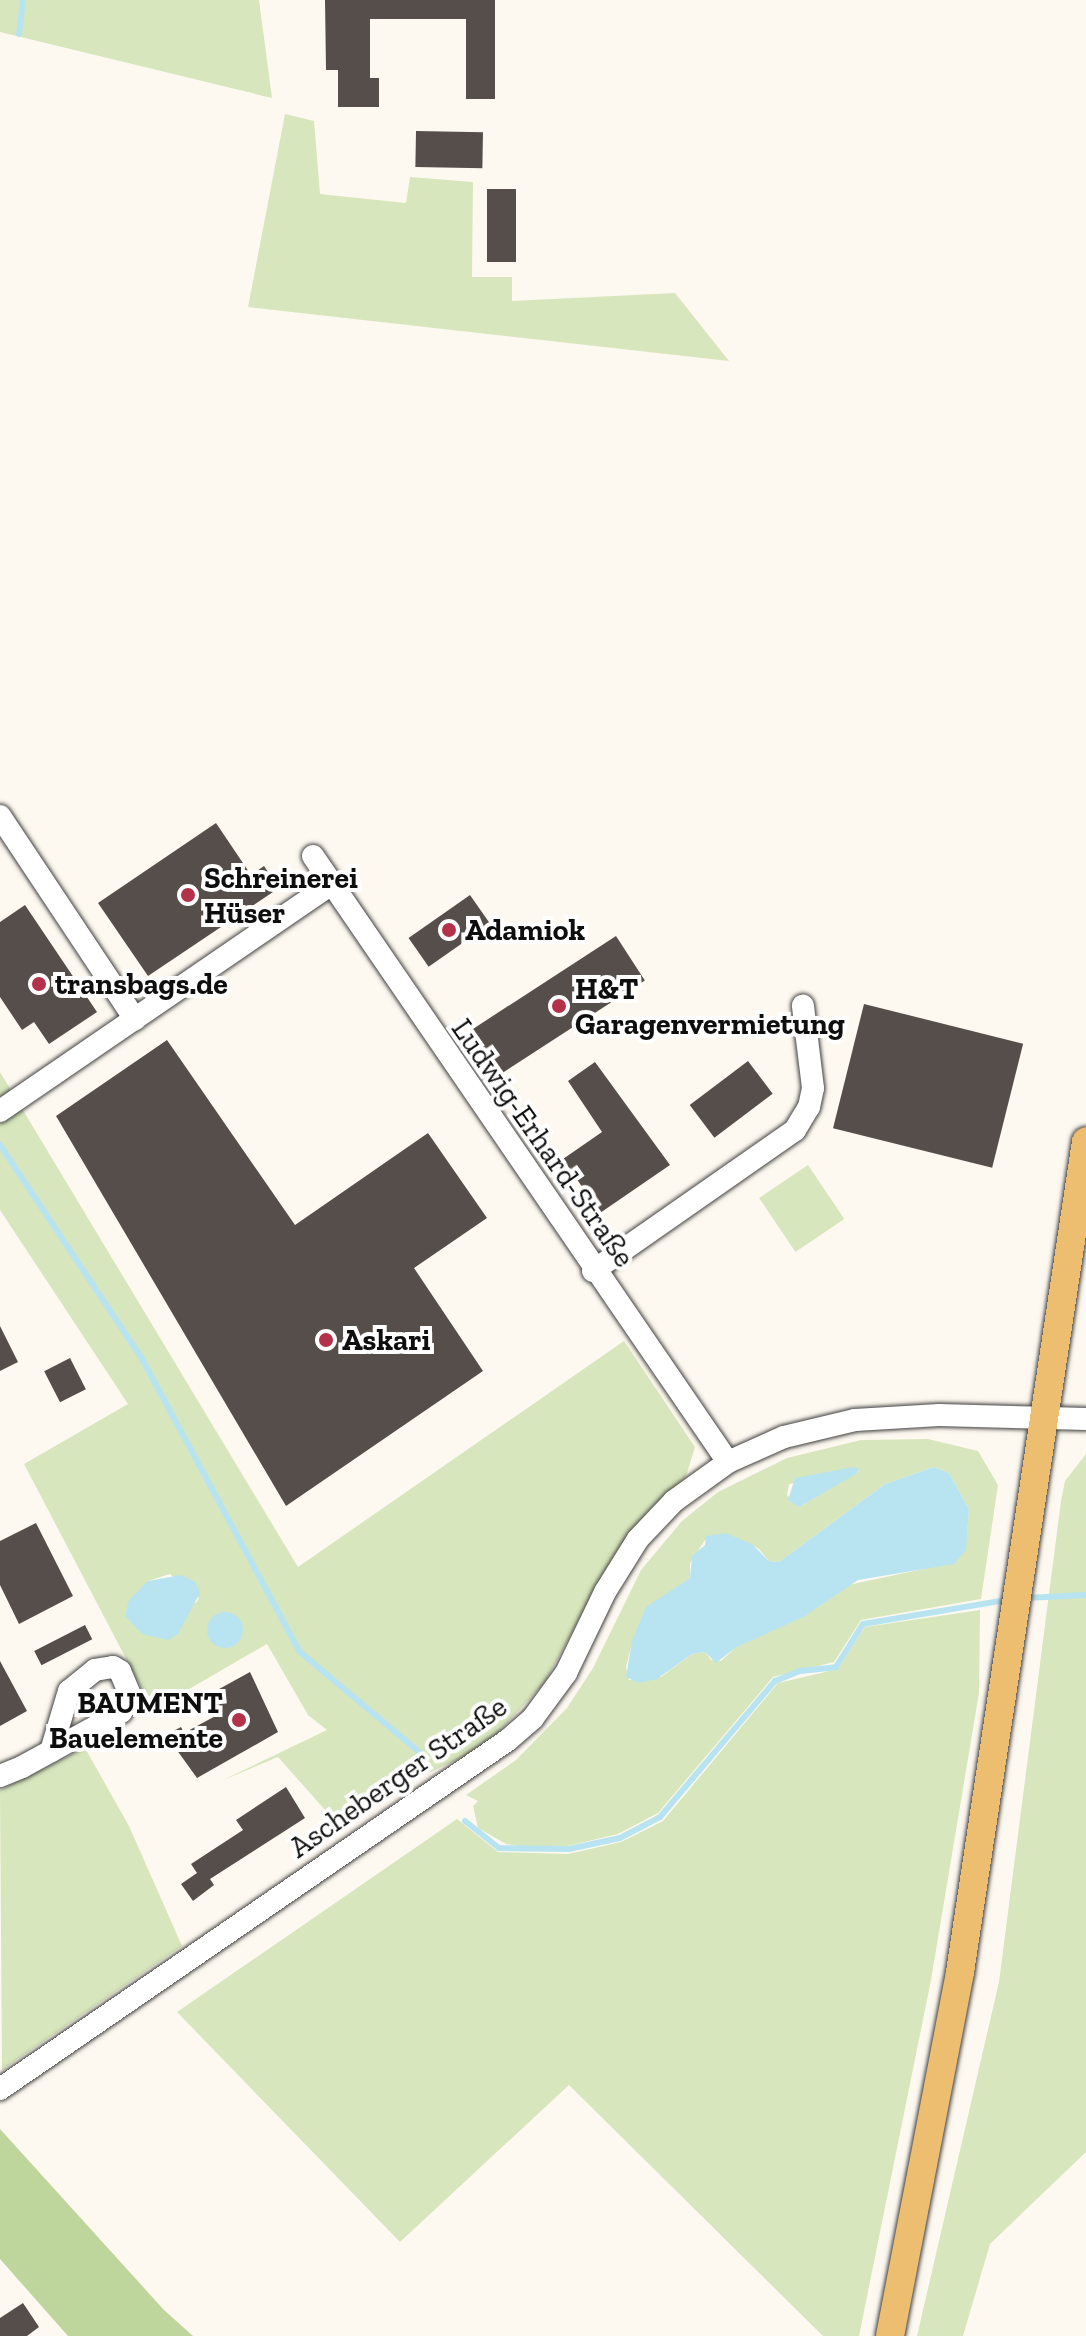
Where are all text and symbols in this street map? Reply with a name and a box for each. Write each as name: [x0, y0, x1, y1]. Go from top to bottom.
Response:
place label: Schreinerei Hüser: [204, 860, 358, 930]
marker: Schreinerei Hüser: [179, 886, 197, 904]
place label: Adamiok: [465, 912, 585, 948]
marker: Adamiok: [440, 921, 458, 939]
place label: transbags.de: [55, 966, 228, 1002]
place label: H&T Garagenvermietung: [575, 971, 845, 1042]
marker: transbags.de: [30, 975, 48, 993]
marker: H&T Garagenvermietung: [550, 997, 568, 1015]
street label: Ludwig-Erhard-Straße: [444, 1012, 642, 1274]
place label: Askari: [342, 1322, 430, 1358]
marker: Askari: [317, 1331, 335, 1349]
place label: BAUMENT Bauelemente: [49, 1685, 223, 1756]
street label: Ascheberger Straße: [282, 1688, 514, 1866]
marker: BAUMENT Bauelemente: [230, 1711, 248, 1729]

